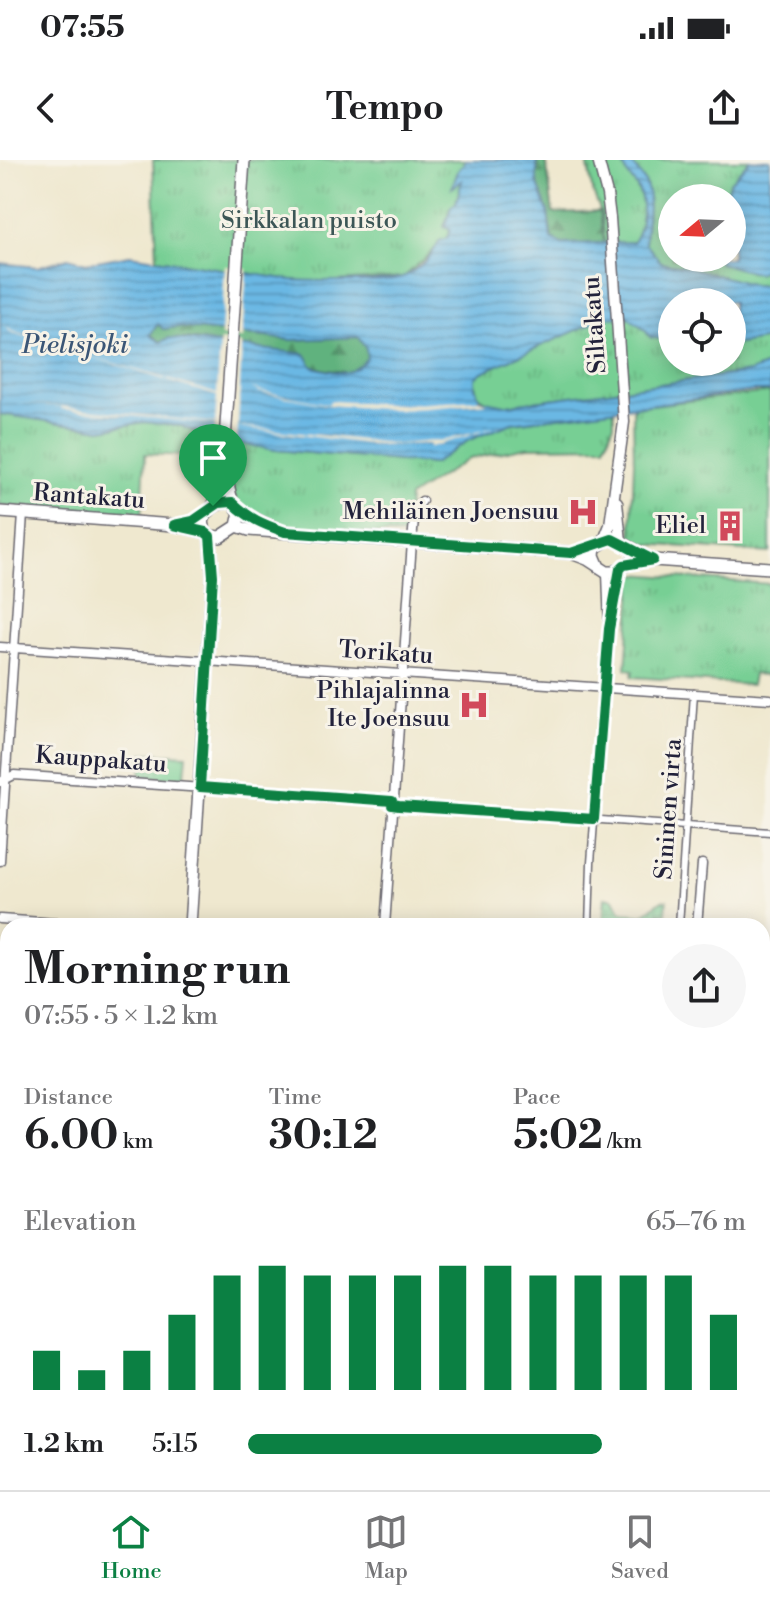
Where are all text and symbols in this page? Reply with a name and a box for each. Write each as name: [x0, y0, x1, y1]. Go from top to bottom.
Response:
text: 07:55: [40, 9, 125, 47]
icon: back: [24, 86, 68, 130]
text: Tempo: [326, 86, 444, 131]
icon: share: [702, 86, 746, 130]
north arrow: [658, 184, 746, 272]
map controls: [658, 184, 746, 376]
park label: Sirkkalan puisto: [221, 206, 397, 236]
street label: Siltakatu: [577, 275, 613, 375]
button: locate: [658, 288, 746, 376]
water label: Pielisjoki: [21, 329, 129, 361]
pin: [179, 424, 247, 506]
icon: arrive: [191, 436, 235, 480]
street label: Rantakatu: [32, 478, 146, 516]
hospital icon: Mehiläinen Joensuu: [566, 495, 600, 529]
place label: Mehiläinen Joensuu: [343, 497, 559, 527]
building icon: Eliel: [713, 509, 747, 543]
place label: Eliel: [655, 511, 706, 541]
street label: Torikatu: [338, 635, 435, 671]
place label: Pihlajalinna Ite Joensuu: [316, 676, 451, 734]
hospital icon: Pihlajalinna Ite Joensuu: [457, 688, 491, 722]
street label: Sininen virta: [649, 737, 689, 881]
street label: Kauppakatu: [34, 740, 168, 780]
text: Morning run: [24, 942, 290, 997]
button: share: [662, 944, 746, 1028]
text: 07:55 · 5 × 1.2 km: [24, 1000, 218, 1032]
text: Distance: [24, 1084, 113, 1111]
text: Time: [269, 1084, 322, 1111]
text: Pace: [513, 1084, 561, 1111]
text: 6.00: [24, 1111, 118, 1161]
text: 30:12: [269, 1111, 378, 1161]
text: 5:02: [513, 1111, 603, 1161]
text: km: [118, 1128, 154, 1155]
text: /km: [603, 1128, 642, 1155]
text: Elevation: [24, 1206, 137, 1238]
text: 65–76 m: [646, 1206, 746, 1238]
text: 1.2 km: [24, 1428, 104, 1460]
text: 5:15: [152, 1428, 198, 1460]
tab: Home: [101, 1510, 162, 1585]
tab: Map: [364, 1510, 408, 1585]
tab: Saved: [611, 1510, 669, 1585]

